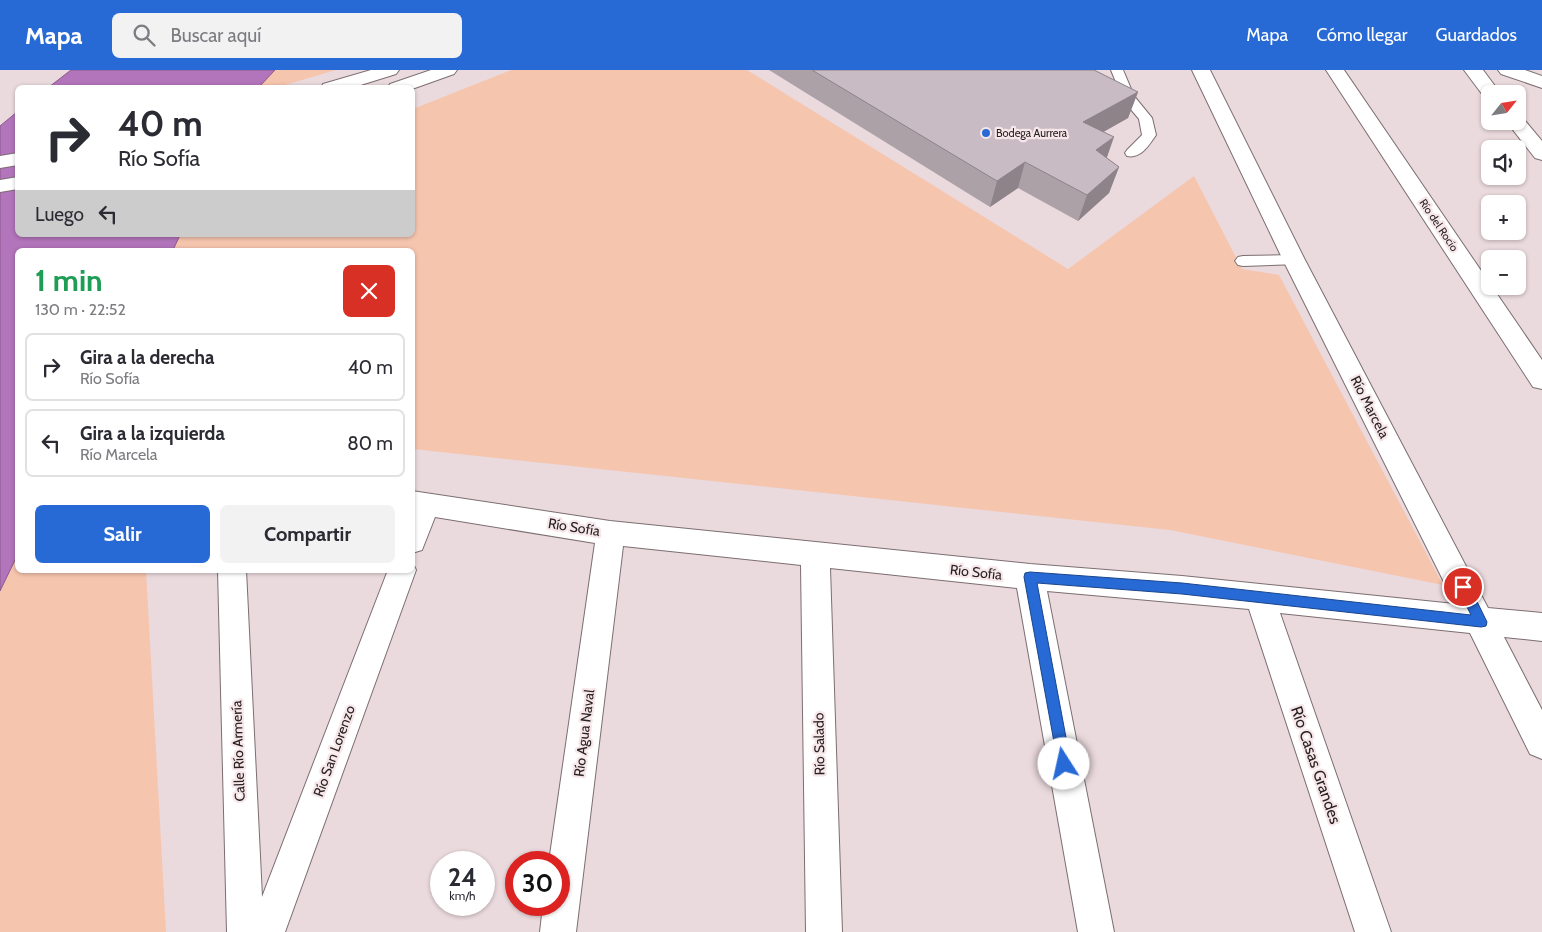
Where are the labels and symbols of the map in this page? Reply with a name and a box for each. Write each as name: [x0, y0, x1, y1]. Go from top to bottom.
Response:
north arrow: [1481, 85, 1526, 130]
place label: Bodega Aurrera: [996, 126, 1068, 140]
marker: Bodega Aurrera: [980, 127, 992, 139]
street label: Río del Rocío: [1416, 196, 1462, 254]
street label: Río Marcela: [1347, 373, 1394, 442]
street label: Río Sofía: [547, 514, 602, 540]
street label: Río Sofía: [949, 560, 1003, 584]
pin: [1442, 566, 1484, 608]
street label: Río Agua Naval: [570, 688, 598, 778]
street label: Calle Río Armería: [227, 700, 249, 802]
street label: Río San Lorenzo: [309, 703, 359, 799]
street label: Río Casas Grandes: [1287, 704, 1345, 827]
street label: Río Salado: [809, 712, 829, 775]
position arrow: [1037, 737, 1089, 789]
speed limit sign: 30: [505, 851, 570, 916]

